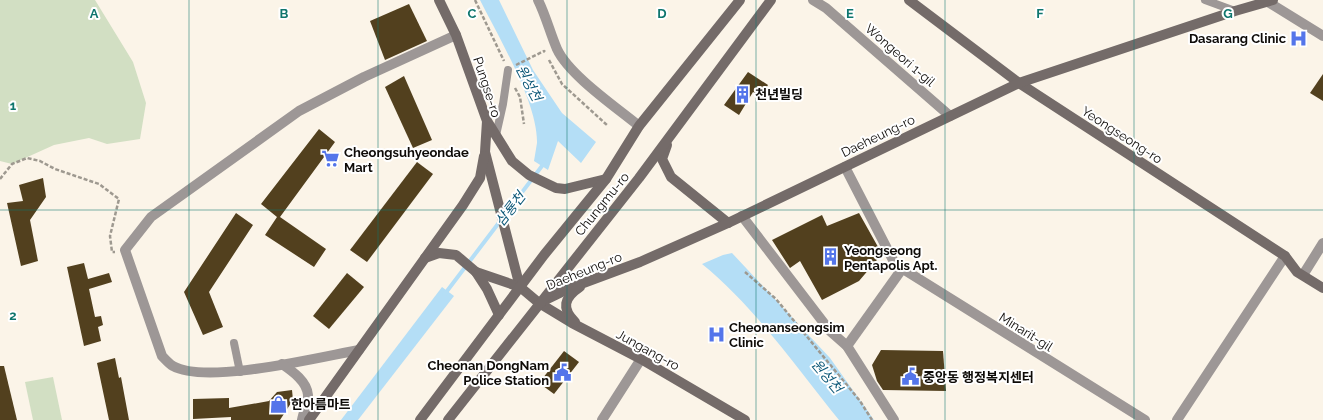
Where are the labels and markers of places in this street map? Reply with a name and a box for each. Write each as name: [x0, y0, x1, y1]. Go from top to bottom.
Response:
hospital icon: Dasarang Clinic: [1289, 28, 1309, 48]
place label: Dasarang Clinic: [1189, 31, 1287, 46]
building icon: 천년빌딩: [732, 84, 752, 104]
place label: 천년빌딩: [755, 87, 803, 102]
place label: Cheongsuhyeondae Mart: [344, 145, 469, 175]
supermarket icon: Cheongsuhyeondae Mart: [321, 149, 341, 169]
place label: Yeongseong Pentapolis Apt.: [844, 243, 938, 273]
building icon: Yeongseong Pentapolis Apt.: [821, 247, 841, 267]
place label: Cheonanseongsim Clinic: [729, 320, 845, 350]
hospital icon: Cheonanseongsim Clinic: [706, 324, 726, 344]
place label: Cheonan DongNam Police Station: [428, 358, 549, 388]
public building icon: Cheonan DongNam Police Station: [552, 362, 572, 382]
public building icon: 중앙동 행정복지센터: [900, 367, 920, 387]
place label: 중앙동 행정복지센터: [923, 370, 1034, 385]
shop icon: 한아름마트: [268, 394, 288, 414]
place label: 한아름마트: [291, 397, 351, 412]

